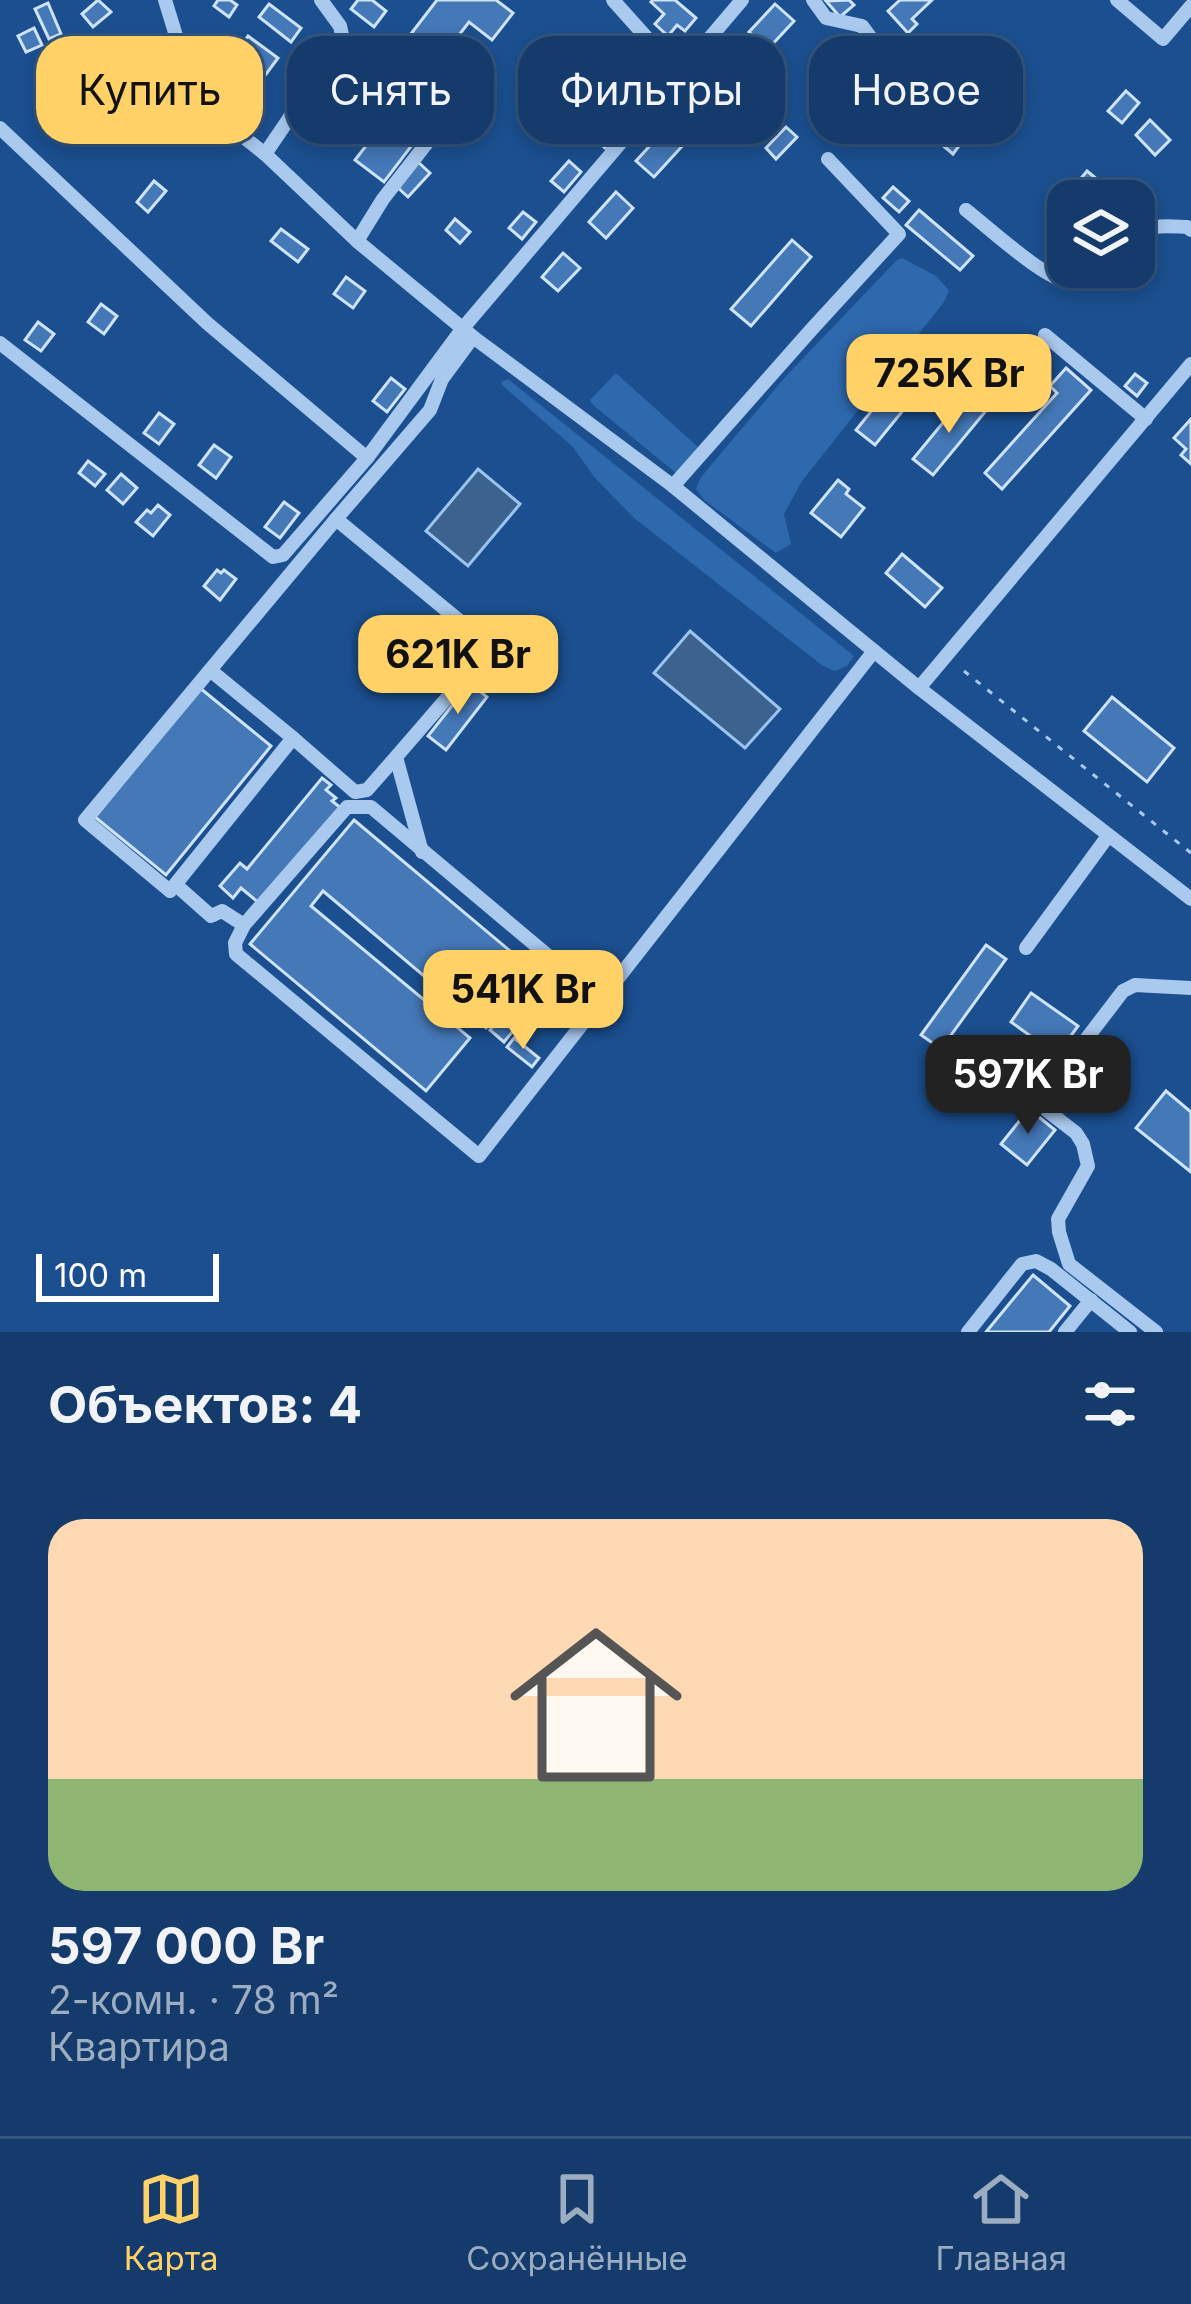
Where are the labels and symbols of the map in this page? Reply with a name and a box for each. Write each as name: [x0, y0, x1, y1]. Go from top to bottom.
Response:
pin: 725K Br: [838, 334, 1060, 436]
pin: 621K Br: [347, 615, 569, 717]
pin: 541K Br: [412, 950, 634, 1052]
pin: 597K Br: [917, 1035, 1139, 1137]
scale bar: [36, 1248, 219, 1301]

